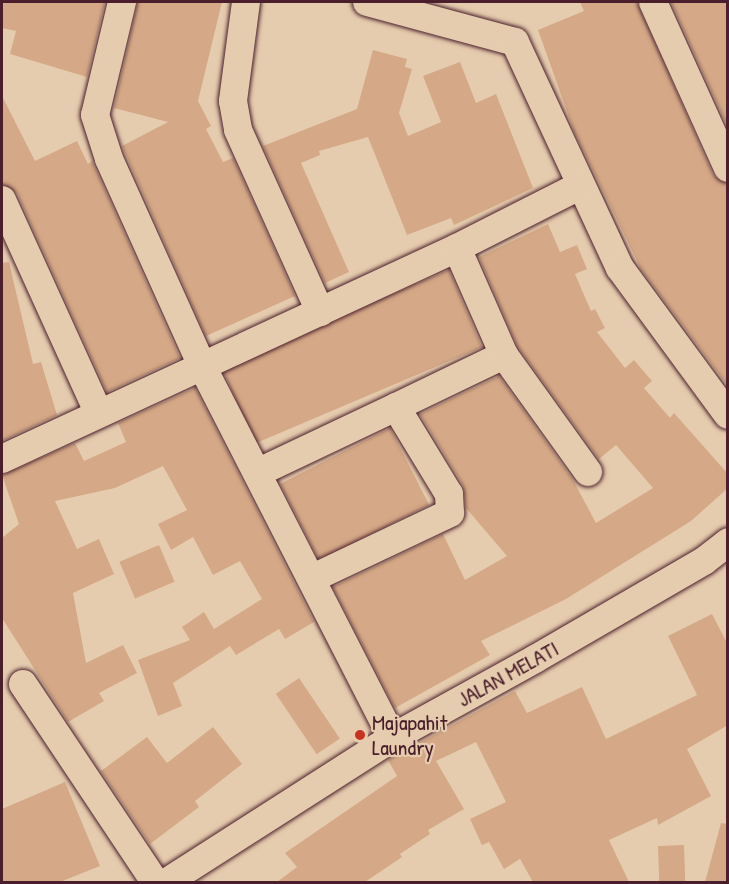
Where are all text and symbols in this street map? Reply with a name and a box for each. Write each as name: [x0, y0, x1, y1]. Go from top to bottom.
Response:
street label: JALAN MELATI: [453, 635, 563, 713]
place label: Majapahit Laundry: [372, 709, 447, 760]
marker: Majapahit Laundry: [353, 728, 367, 742]

